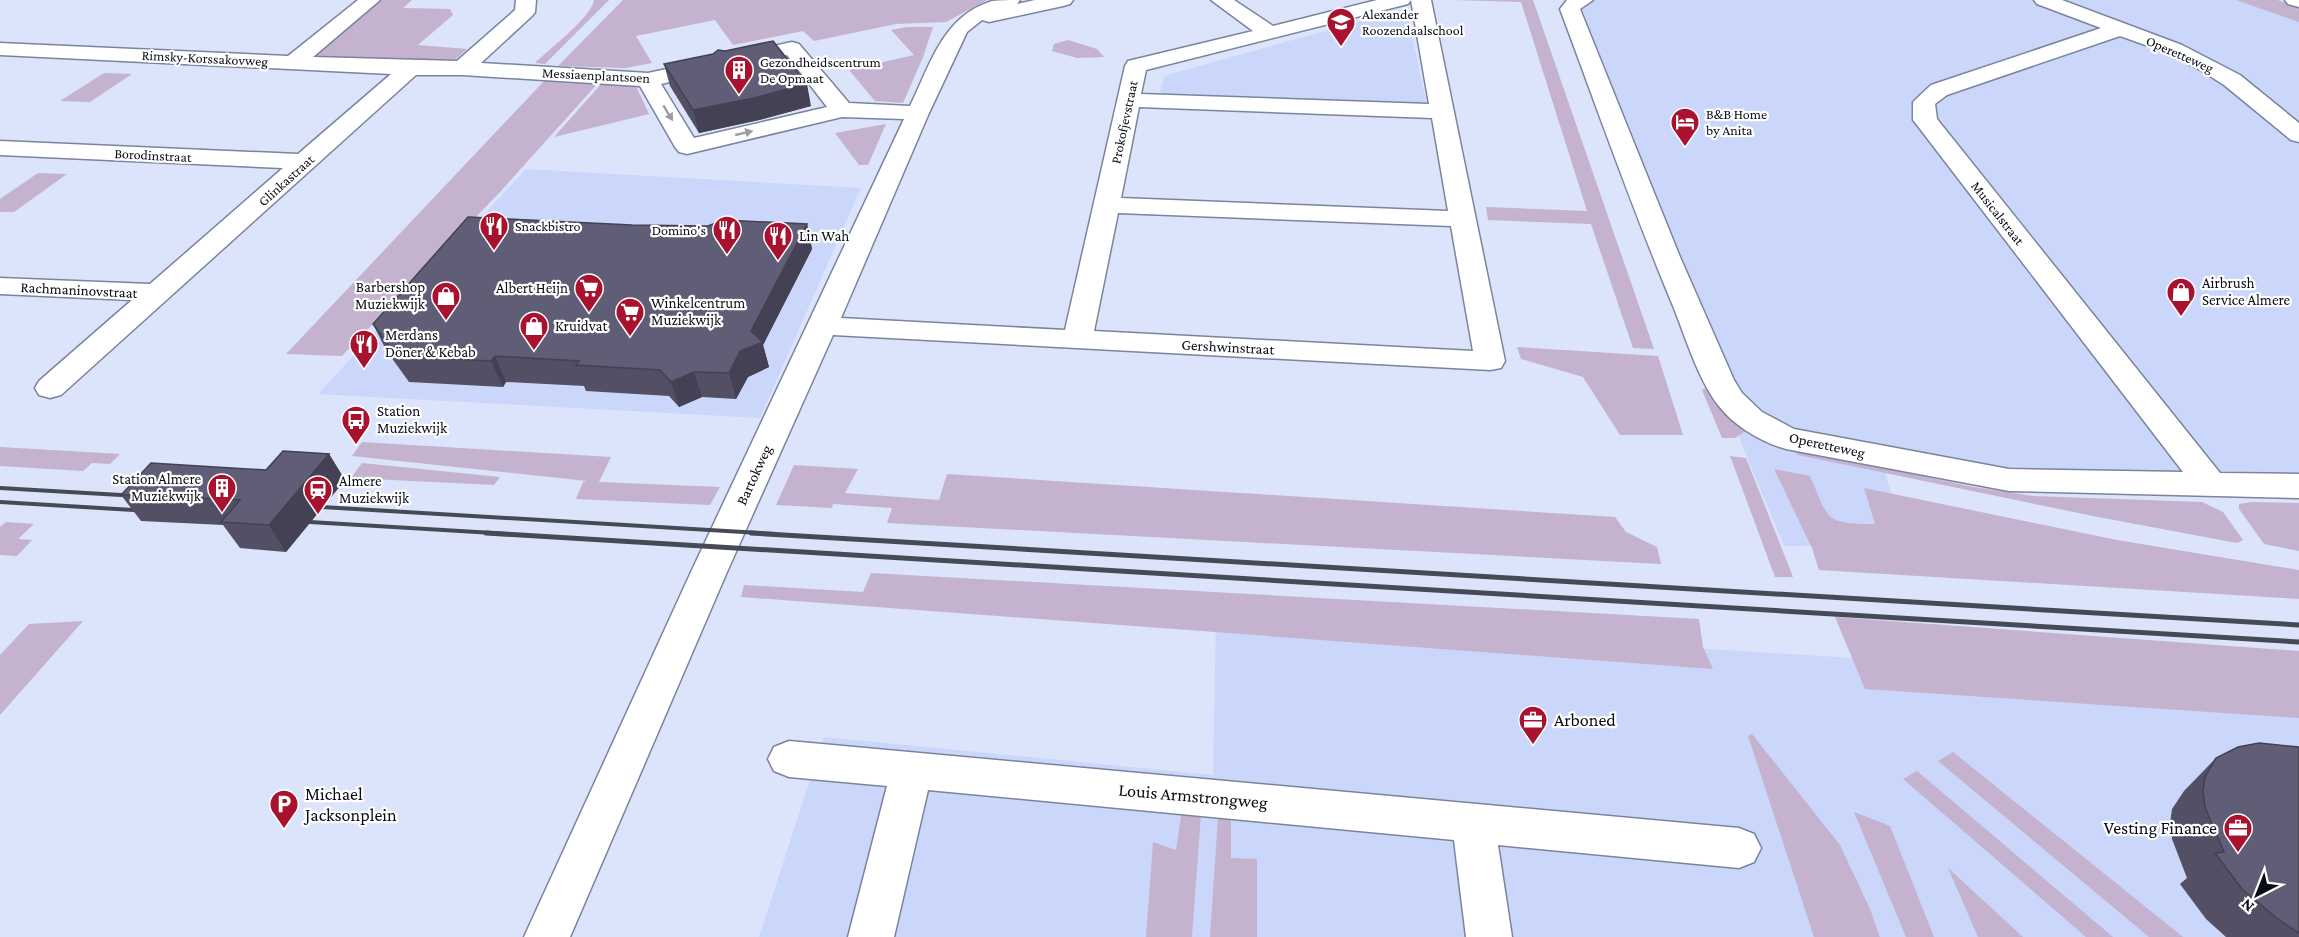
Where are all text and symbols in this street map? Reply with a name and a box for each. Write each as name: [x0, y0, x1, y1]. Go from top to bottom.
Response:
school or university icon: Alexander Roozendaalschool: [1325, 6, 1357, 48]
place label: Alexander Roozendaalschool: [1362, 6, 1464, 38]
street label: Operetteweg: [2144, 32, 2216, 76]
street label: Rimsky-Korssakovweg: [141, 47, 269, 69]
building icon: Gezondheidscentrum De Opmaat: [723, 54, 755, 96]
place label: Gezondheidscentrum De Opmaat: [760, 54, 881, 86]
street label: Messiaenplantsoen: [542, 64, 651, 86]
street label: Prokofjevstraat: [1107, 79, 1142, 165]
one-way arrow: [663, 105, 673, 122]
hotel icon: B&B Home by Anita: [1669, 106, 1701, 148]
place label: B&B Home by Anita: [1706, 106, 1767, 138]
one-way arrow: [735, 128, 754, 137]
street label: Borodinstraat: [114, 145, 192, 165]
street label: Glinkastraat: [255, 151, 317, 209]
street label: Musicalstraat: [1968, 178, 2028, 248]
restaurant icon: Snackbistro: [478, 210, 510, 252]
restaurant icon: Domino's: [711, 214, 743, 256]
place label: Snackbistro: [515, 218, 581, 234]
restaurant icon: Lin Wah: [762, 220, 794, 262]
place label: Domino's: [652, 222, 706, 238]
place label: Lin Wah: [799, 228, 849, 244]
supermarket icon: Albert Heijn: [573, 272, 605, 314]
place label: Airbrush Service Almere: [2202, 275, 2291, 308]
shop icon: Airbrush Service Almere: [2165, 276, 2197, 318]
street label: Rachmaninovstraat: [20, 279, 139, 301]
place label: Barbershop Muziekwijk: [355, 279, 426, 313]
shop icon: Barbershop Muziekwijk: [430, 280, 462, 322]
place label: Albert Heijn: [496, 280, 568, 297]
place label: Winkelcentrum Muziekwijk: [651, 295, 745, 329]
supermarket icon: Winkelcentrum Muziekwijk: [614, 296, 646, 338]
shop icon: Kruidvat: [518, 310, 550, 352]
place label: Kruidvat: [555, 318, 608, 334]
place label: Merdans Döner & Kebab: [385, 327, 476, 360]
restaurant icon: Merdans Döner & Kebab: [348, 328, 380, 370]
street label: Gershwinstraat: [1181, 337, 1276, 357]
place label: Station Muziekwijk: [377, 403, 448, 437]
bus stop icon: Station Muziekwijk: [340, 404, 372, 446]
street label: Operetteweg: [1787, 429, 1866, 462]
street label: Bartokweg: [733, 442, 776, 508]
place label: Station Almere Muziekwijk: [112, 471, 202, 505]
building icon: Station Almere Muziekwijk: [206, 472, 238, 514]
place label: Almere Muziekwijk: [339, 473, 410, 507]
station icon: Almere Muziekwijk: [302, 474, 334, 516]
office icon: Arboned: [1517, 704, 1549, 746]
place label: Arboned: [1554, 710, 1616, 730]
street label: Louis Armstrongweg: [1118, 780, 1269, 813]
place label: Michael Jacksonplein: [303, 784, 397, 825]
parking icon: Michael Jacksonplein: [268, 788, 300, 830]
office icon: Vesting Finance: [2222, 812, 2254, 854]
place label: Vesting Finance: [2104, 818, 2217, 838]
north arrow: [2227, 865, 2287, 925]
text: N: [2237, 896, 2257, 916]

